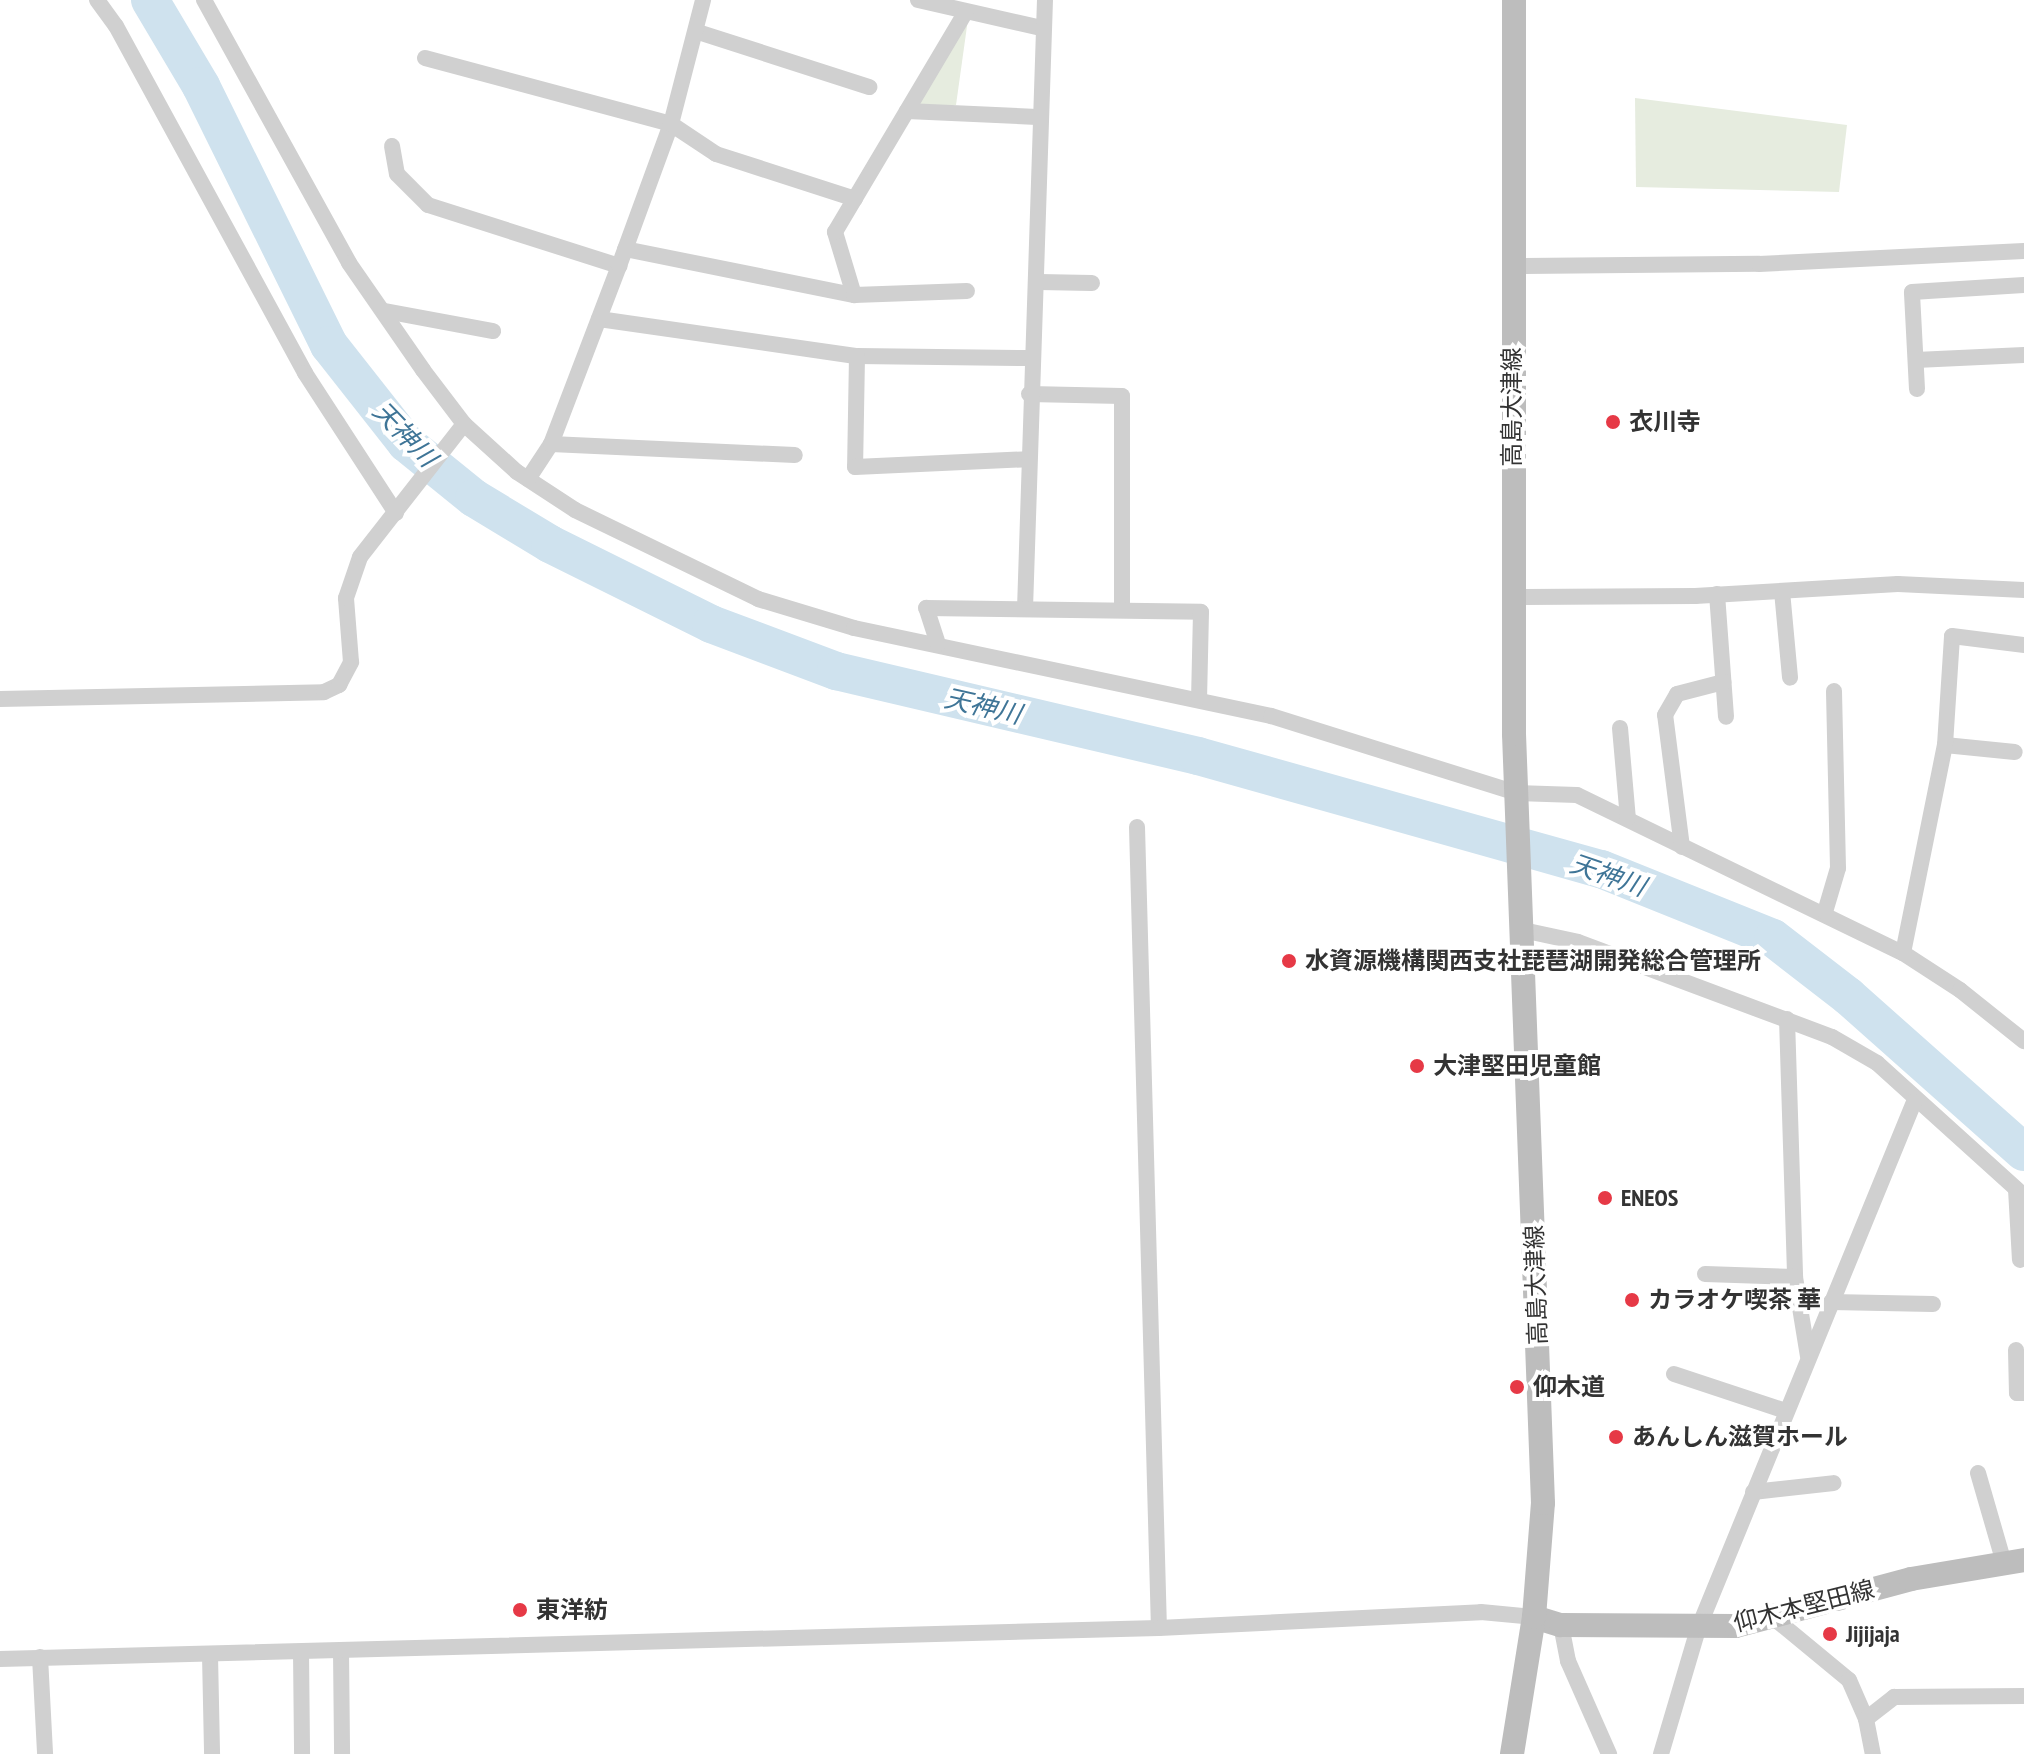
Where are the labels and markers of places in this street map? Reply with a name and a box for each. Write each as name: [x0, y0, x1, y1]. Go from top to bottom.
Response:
place label: 衣川寺: [1629, 408, 1701, 436]
marker: 衣川寺: [1604, 413, 1622, 431]
place label: 水資源機構関西支社琵琶湖開発総合管理所: [1305, 947, 1761, 975]
marker: 水資源機構関西支社琵琶湖開発総合管理所: [1280, 952, 1298, 970]
place label: 大津堅田児童館: [1433, 1052, 1601, 1080]
marker: 大津堅田児童館: [1408, 1057, 1426, 1075]
place label: ENEOS: [1621, 1184, 1678, 1212]
marker: ENEOS: [1596, 1189, 1614, 1207]
place label: カラオケ喫茶 華: [1648, 1286, 1821, 1314]
marker: カラオケ喫茶 華: [1623, 1291, 1641, 1309]
place label: 仰木道: [1533, 1373, 1605, 1401]
marker: 仰木道: [1508, 1378, 1526, 1396]
place label: あんしん滋賀ホール: [1632, 1423, 1848, 1451]
marker: あんしん滋賀ホール: [1607, 1428, 1625, 1446]
place label: 東洋紡: [536, 1596, 608, 1624]
marker: 東洋紡: [511, 1601, 529, 1619]
place label: Jijijaja: [1846, 1620, 1900, 1648]
marker: Jijijaja: [1821, 1625, 1839, 1643]

